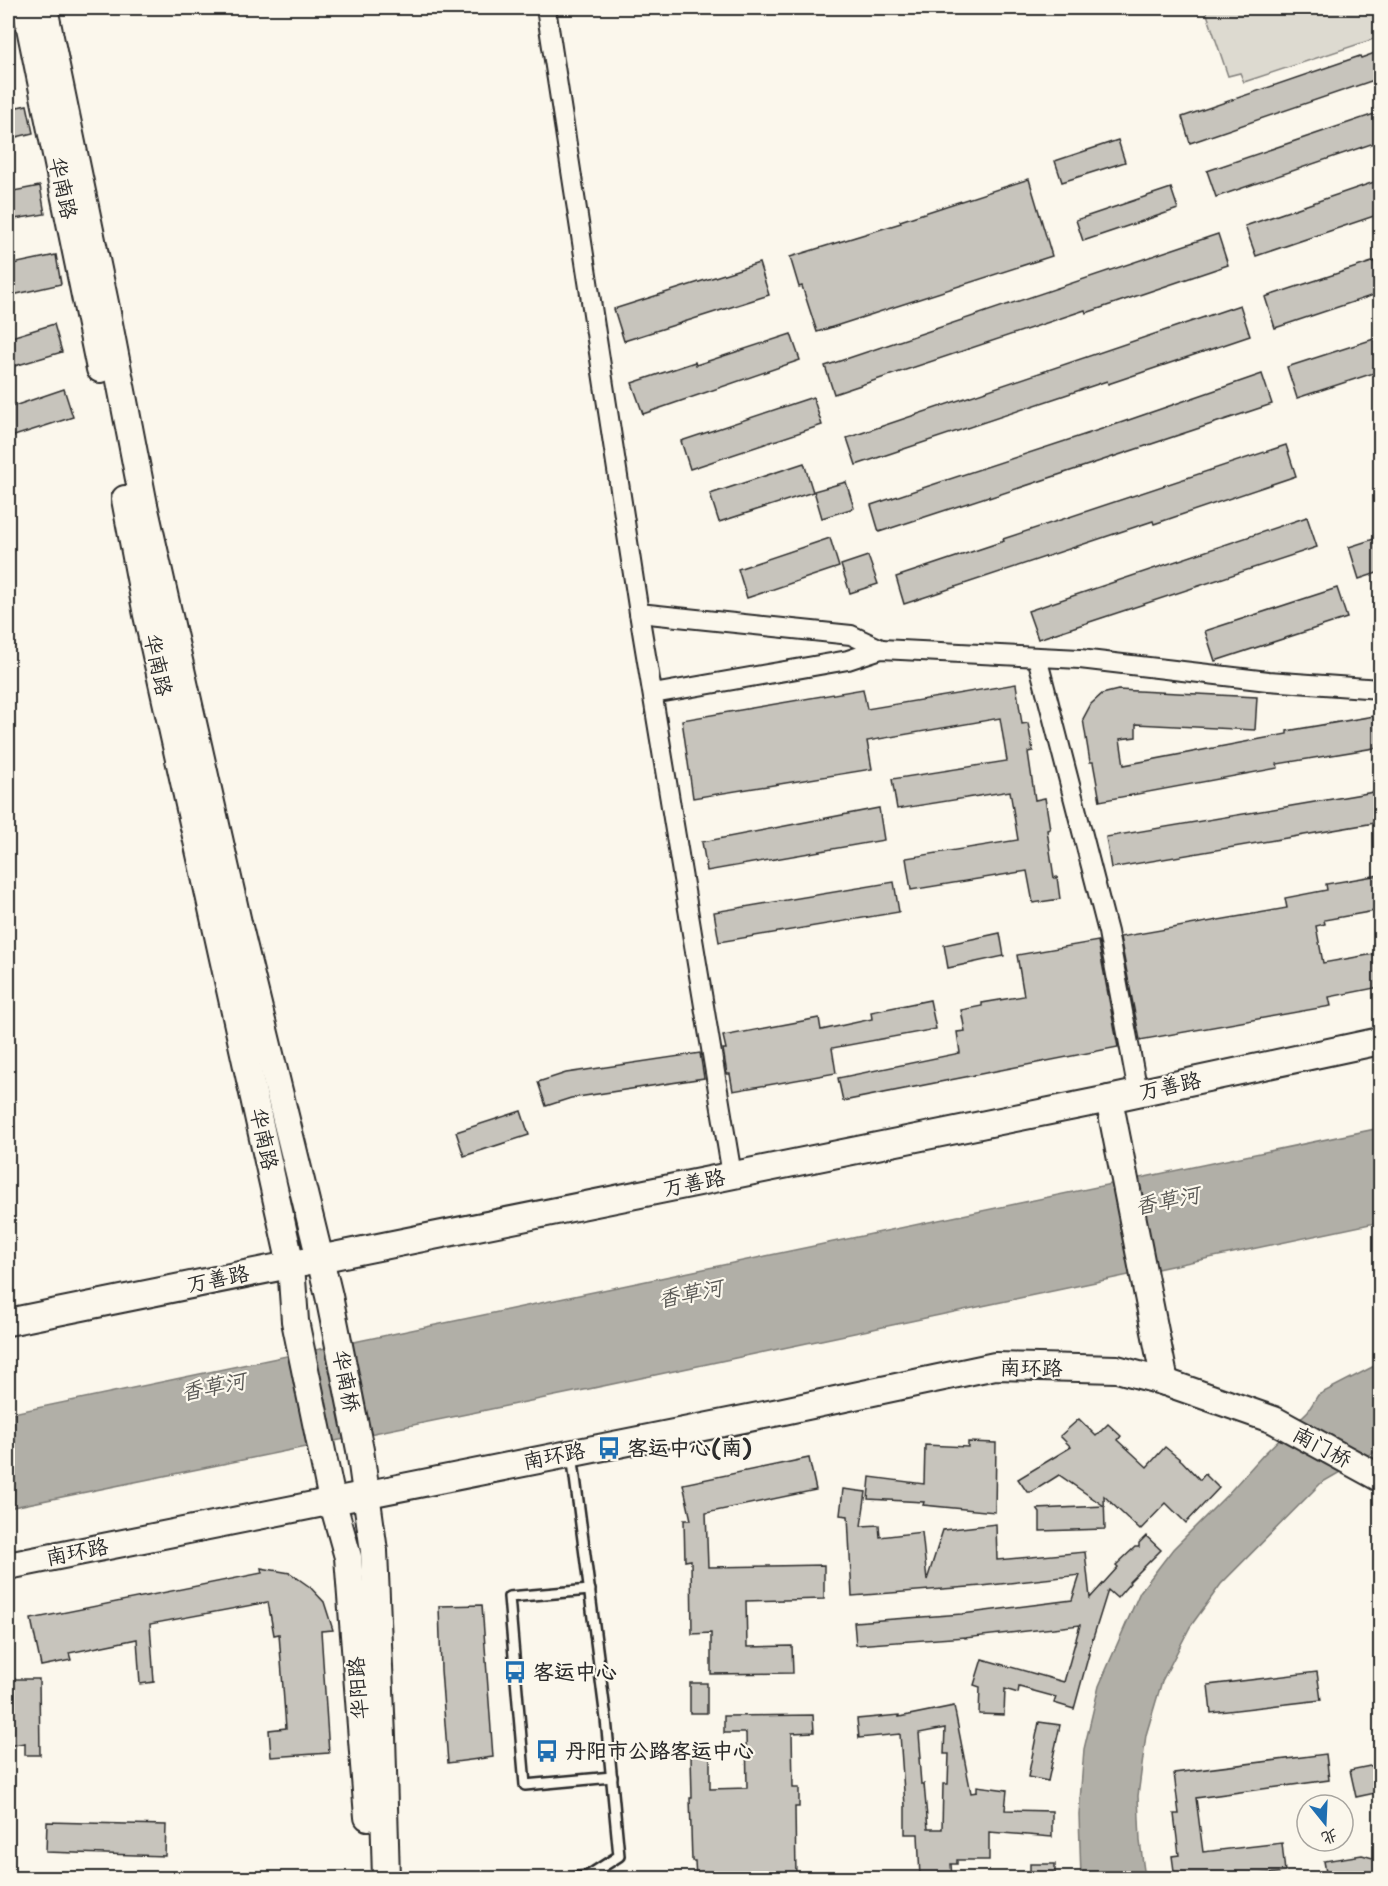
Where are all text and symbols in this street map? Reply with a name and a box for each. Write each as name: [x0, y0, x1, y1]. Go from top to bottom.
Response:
street label: 华南路: [43, 154, 83, 222]
street label: 华南路: [138, 631, 178, 699]
street label: 万善路: [1136, 1066, 1204, 1106]
street label: 华南路: [244, 1105, 284, 1173]
street label: 万善路: [660, 1163, 728, 1203]
water label: 香草河: [1132, 1179, 1205, 1221]
street label: 万善路: [184, 1259, 252, 1299]
water label: 香草河: [655, 1272, 728, 1314]
street label: 华南桥: [326, 1347, 366, 1415]
street label: 南环路: [999, 1353, 1063, 1383]
water label: 香草河: [178, 1365, 251, 1407]
street label: 南门桥: [1288, 1420, 1356, 1474]
place label: 客运中心(南): [627, 1434, 752, 1462]
bus stop icon: 客运中心(南): [596, 1435, 622, 1461]
street label: 南环路: [520, 1436, 588, 1476]
street label: 南环路: [43, 1532, 111, 1572]
street label: 华阳路: [342, 1656, 374, 1720]
place label: 客运中心: [533, 1658, 617, 1686]
bus stop icon: 客运中心: [502, 1659, 528, 1685]
place label: 丹阳市公路客运中心: [565, 1737, 754, 1765]
bus stop icon: 丹阳市公路客运中心: [534, 1738, 560, 1764]
north arrow: [1295, 1793, 1355, 1853]
text: 北: [1319, 1824, 1340, 1849]

